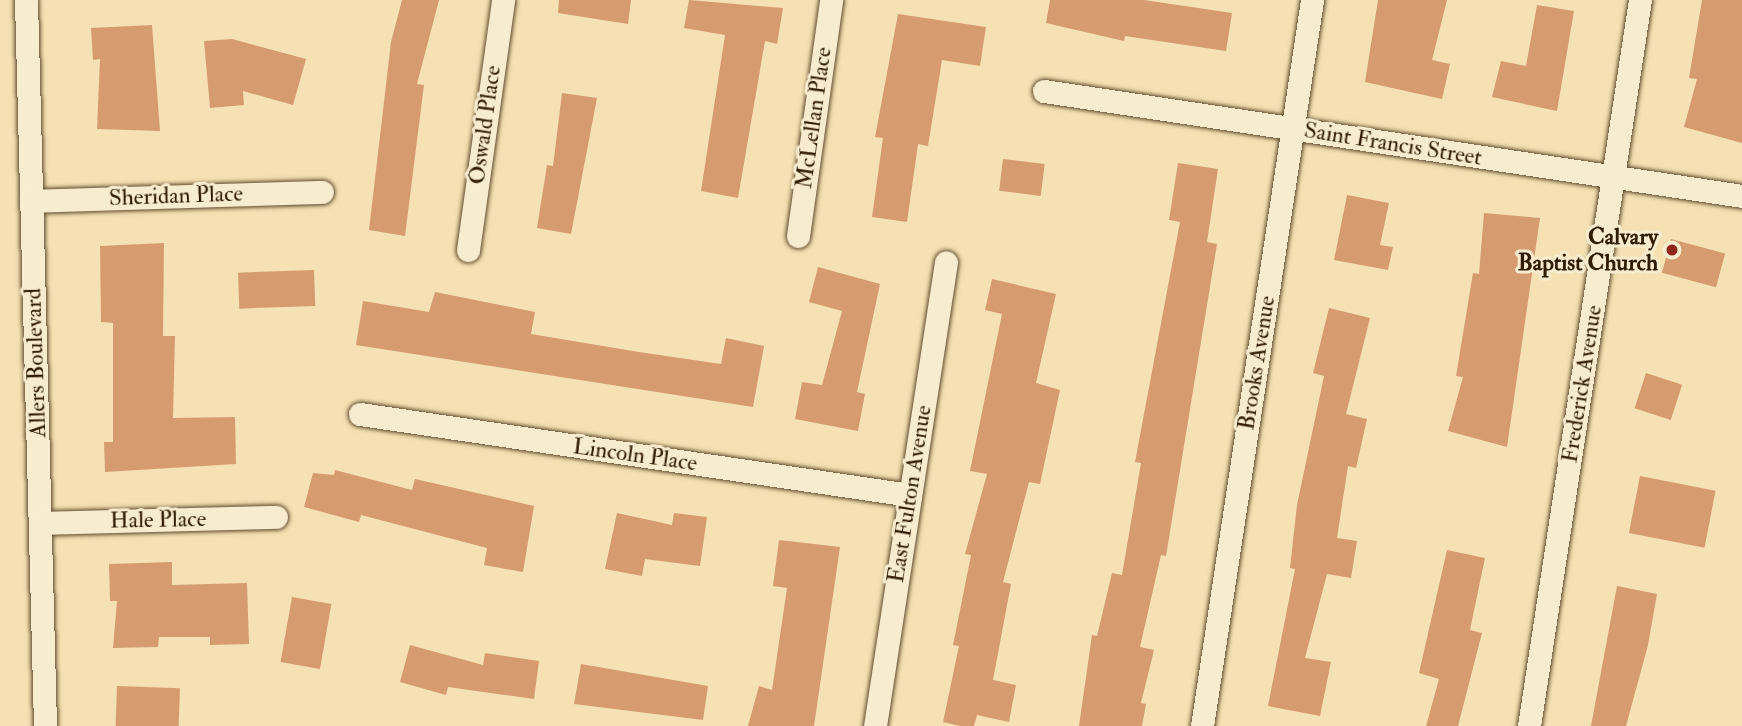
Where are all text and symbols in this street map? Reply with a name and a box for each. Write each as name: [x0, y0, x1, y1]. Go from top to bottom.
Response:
street label: McLellan Place: [790, 45, 838, 191]
street label: Oswald Place: [463, 64, 507, 186]
street label: Saint Francis Street: [1302, 116, 1484, 172]
street label: Sheridan Place: [108, 180, 244, 212]
place label: Calvary Baptist Church: [1518, 223, 1658, 277]
marker: Calvary Baptist Church: [1664, 242, 1680, 258]
street label: Allers Boulevard: [20, 288, 52, 438]
street label: Brooks Avenue: [1233, 294, 1281, 432]
street label: Frederick Avenue: [1556, 303, 1608, 465]
street label: East Fulton Avenue: [882, 403, 938, 585]
street label: Lincoln Place: [571, 433, 699, 477]
street label: Hale Place: [110, 505, 206, 535]

